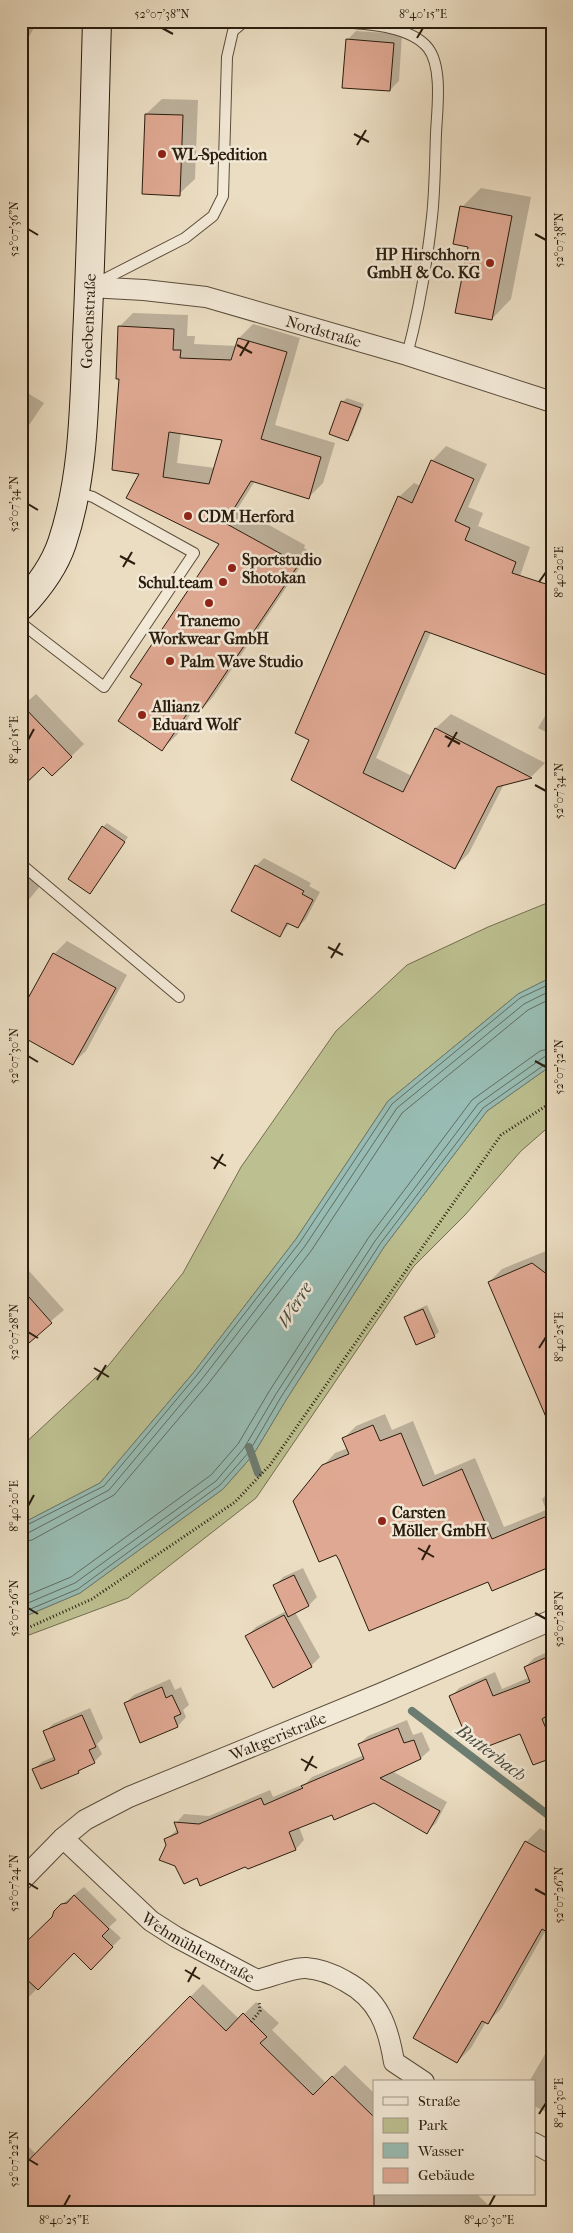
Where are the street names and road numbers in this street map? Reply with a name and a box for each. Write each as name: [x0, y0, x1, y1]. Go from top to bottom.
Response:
street label: Goebenstraße: [76, 273, 99, 369]
street label: Nordstraße: [284, 311, 364, 351]
street label: Waltgeristraße: [226, 1708, 329, 1765]
street label: Wehmühlenstraße: [137, 1907, 258, 1987]

